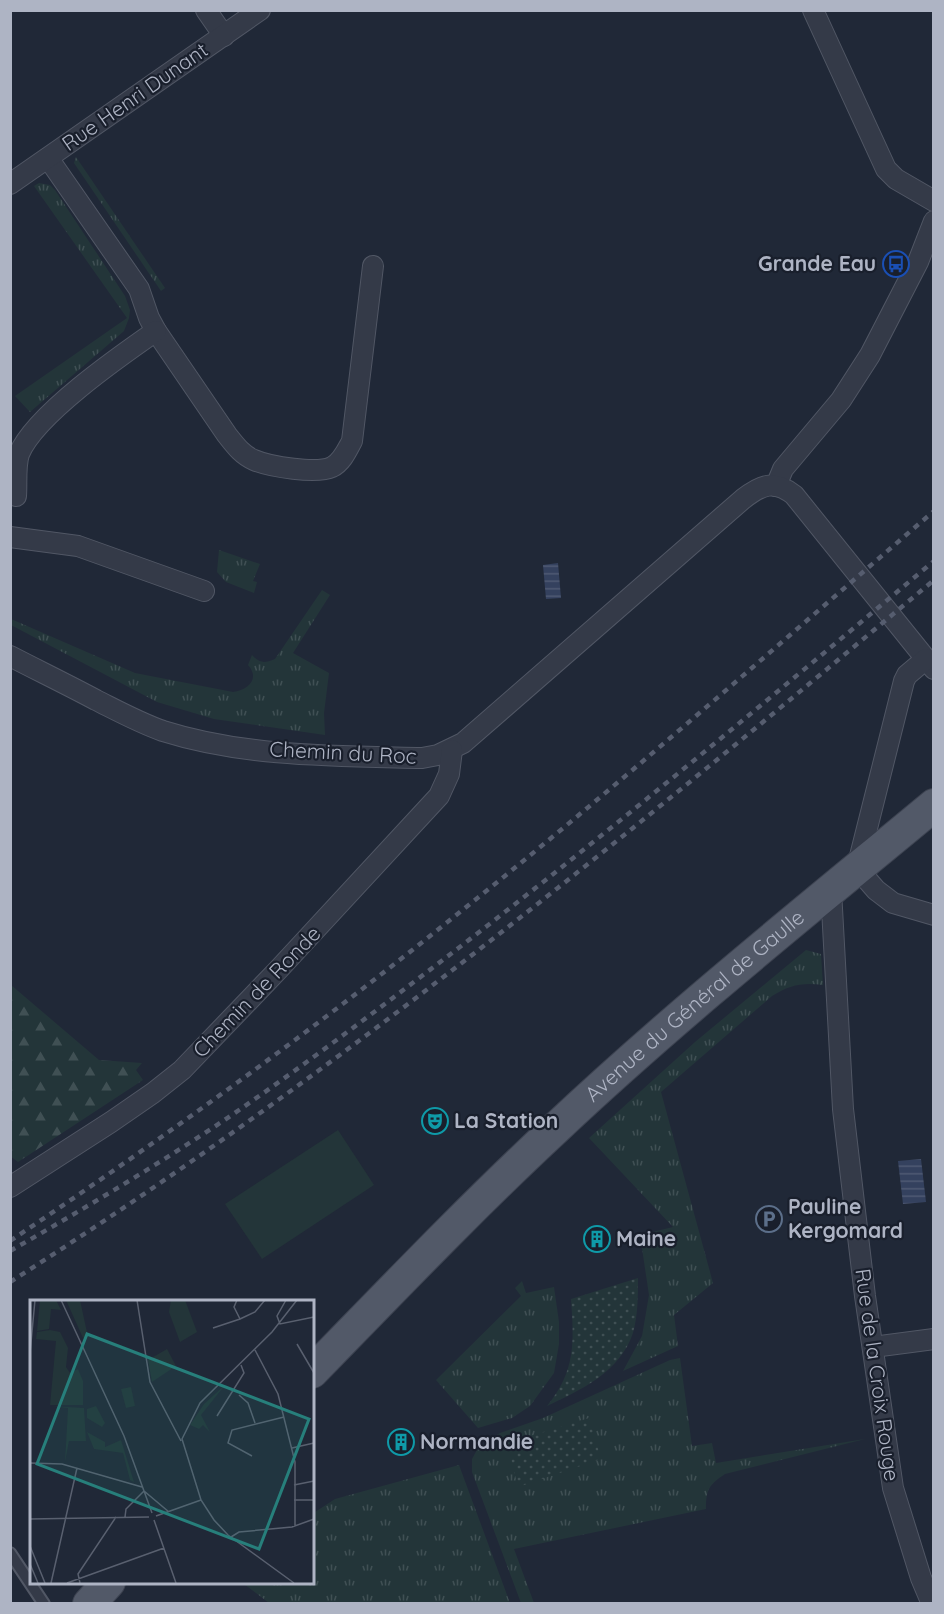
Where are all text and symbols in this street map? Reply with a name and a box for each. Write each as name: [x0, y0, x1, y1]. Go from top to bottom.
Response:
street label: Rue Henri Dunant: [57, 36, 212, 156]
bus stop icon: Grande Eau: [881, 249, 911, 279]
place label: Grande Eau: [758, 250, 876, 276]
street label: Chemin du Roc: [269, 735, 417, 769]
street label: Avenue du Général de Gaulle: [579, 904, 809, 1107]
street label: Chemin de Ronde: [187, 920, 326, 1062]
theatre icon: La Station: [420, 1106, 450, 1136]
place label: La Station: [454, 1107, 558, 1133]
place label: Pauline Kergomard: [788, 1193, 903, 1243]
parking icon: Pauline Kergomard: [754, 1204, 784, 1234]
building icon: Maine: [582, 1224, 612, 1254]
place label: Maine: [616, 1225, 676, 1251]
street label: Rue de la Croix Rouge: [850, 1267, 906, 1483]
inset map: [30, 1300, 314, 1584]
building icon: Normandie: [386, 1427, 416, 1457]
place label: Normandie: [420, 1428, 533, 1454]

